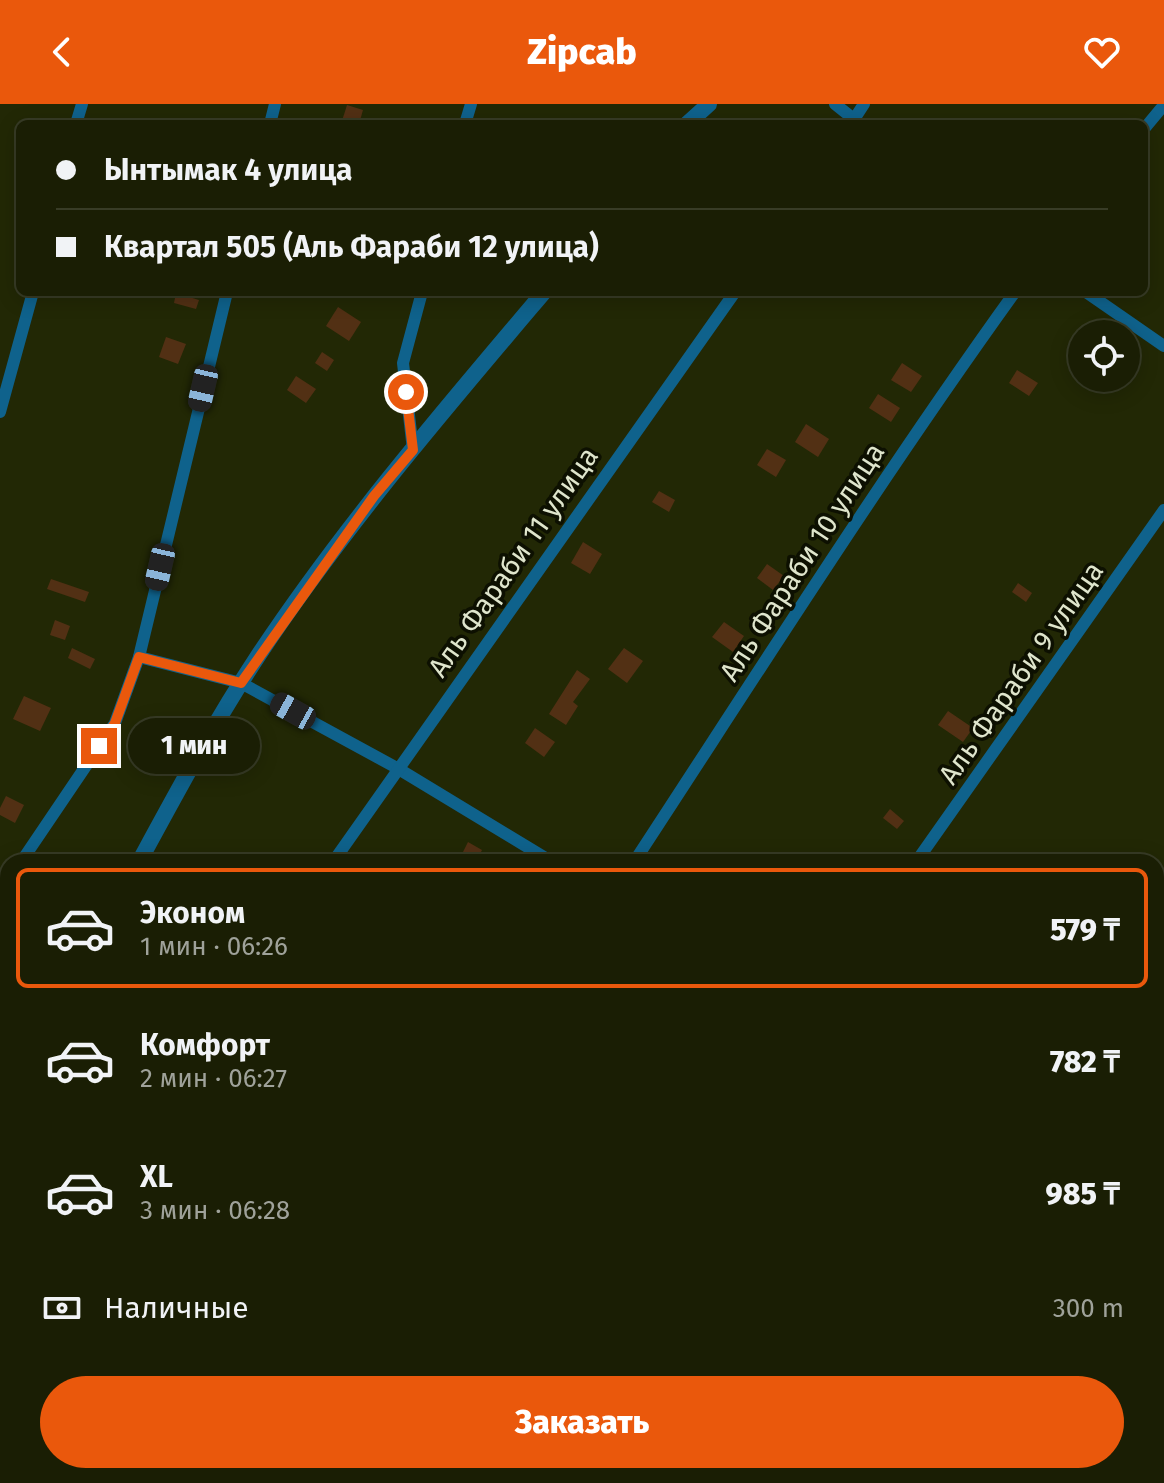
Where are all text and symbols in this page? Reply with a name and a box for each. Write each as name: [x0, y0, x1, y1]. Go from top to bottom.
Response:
icon: back: [40, 30, 84, 74]
text: Zipcab: [527, 30, 637, 74]
icon: heart: [1080, 30, 1124, 74]
text: Ынтымак 4 улица: [104, 152, 352, 188]
text: Квартал 505 (Аль Фараби 12 улица): [104, 229, 599, 265]
map controls: [1068, 320, 1140, 392]
button: locate: [1068, 320, 1140, 392]
car: [186, 362, 220, 414]
route start: [388, 374, 424, 410]
street label: Аль Фараби 10 улица: [713, 437, 891, 687]
street label: Аль Фараби 11 улица: [421, 441, 605, 683]
car: [143, 541, 177, 593]
street label: Аль Фараби 9 улица: [932, 555, 1110, 791]
car: [266, 689, 320, 733]
callout: 1 мин: [127, 718, 259, 774]
route end: [81, 728, 117, 764]
text: 1 мин: [161, 730, 227, 761]
icon: car: [44, 892, 116, 964]
text: Эконом: [140, 895, 245, 931]
text: 579 ₸: [1050, 912, 1120, 948]
text: 1 мин · 06:26: [140, 931, 288, 962]
icon: car: [44, 1024, 116, 1096]
text: Комфорт: [140, 1027, 270, 1063]
text: 782 ₸: [1050, 1044, 1120, 1080]
text: 2 мин · 06:27: [140, 1063, 287, 1094]
icon: car: [44, 1156, 116, 1228]
text: XL: [140, 1159, 173, 1195]
text: 985 ₸: [1046, 1176, 1120, 1212]
text: 3 мин · 06:28: [140, 1195, 290, 1226]
icon: cash: [40, 1286, 84, 1330]
text: Наличные: [104, 1290, 249, 1326]
text: 300 m: [1053, 1293, 1124, 1324]
button: Заказать: [40, 1376, 1124, 1468]

